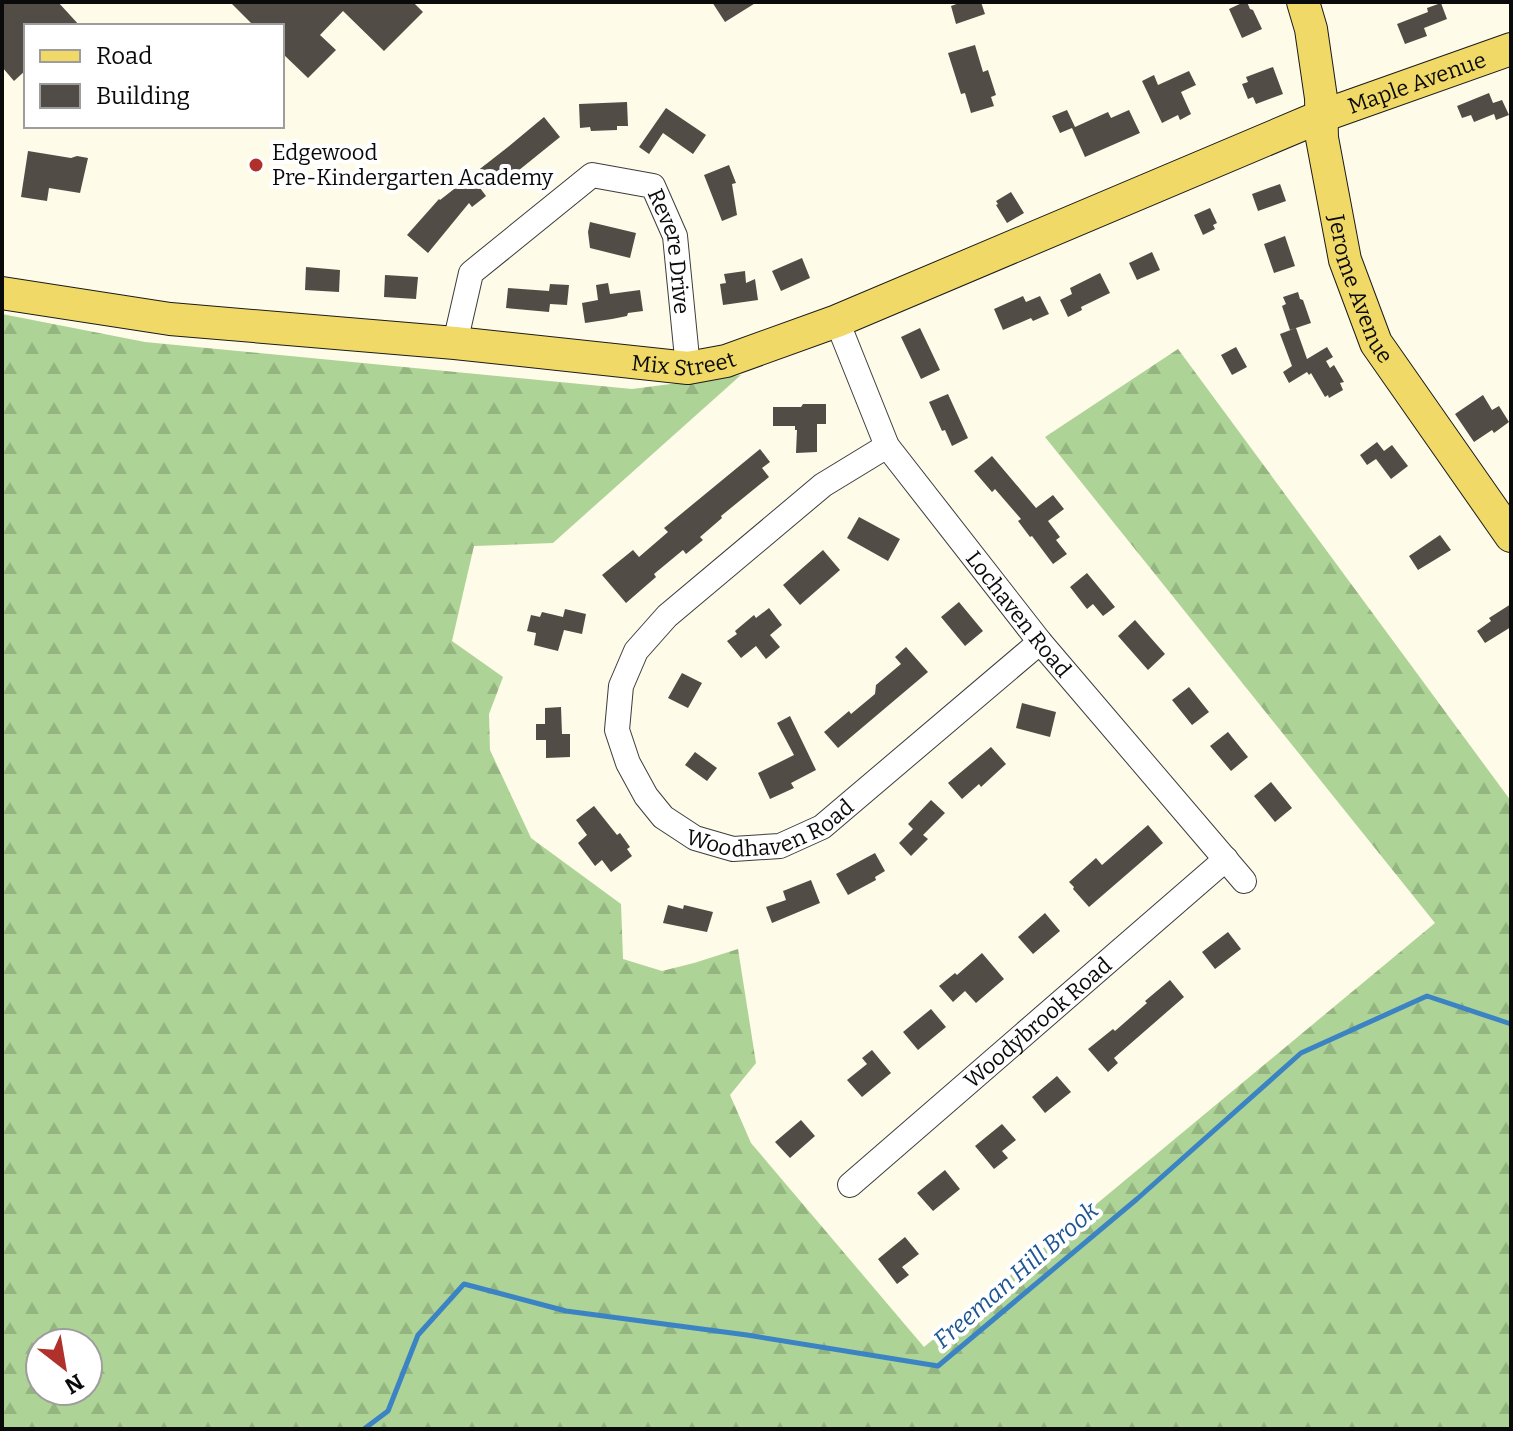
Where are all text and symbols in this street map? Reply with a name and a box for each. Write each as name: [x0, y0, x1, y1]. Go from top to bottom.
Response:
legend: [24, 24, 284, 128]
text: Road: [96, 42, 152, 70]
street label: Maple Avenue: [1344, 46, 1489, 119]
text: Building: [96, 82, 190, 110]
place label: Edgewood Pre-Kindergarten Academy: [272, 139, 554, 191]
marker: Edgewood Pre-Kindergarten Academy: [247, 156, 265, 174]
street label: Revere Drive: [642, 184, 696, 315]
street label: Jerome Avenue: [1323, 211, 1399, 368]
street label: Mix Street: [630, 345, 739, 382]
street label: Lochaven Road: [960, 545, 1077, 682]
street label: Woodhaven Road: [683, 793, 859, 863]
street label: Woodybrook Road: [958, 951, 1117, 1094]
water label: Freeman Hill Brook: [928, 1195, 1105, 1354]
north arrow: [24, 1327, 104, 1407]
text: N: [60, 1368, 88, 1400]

